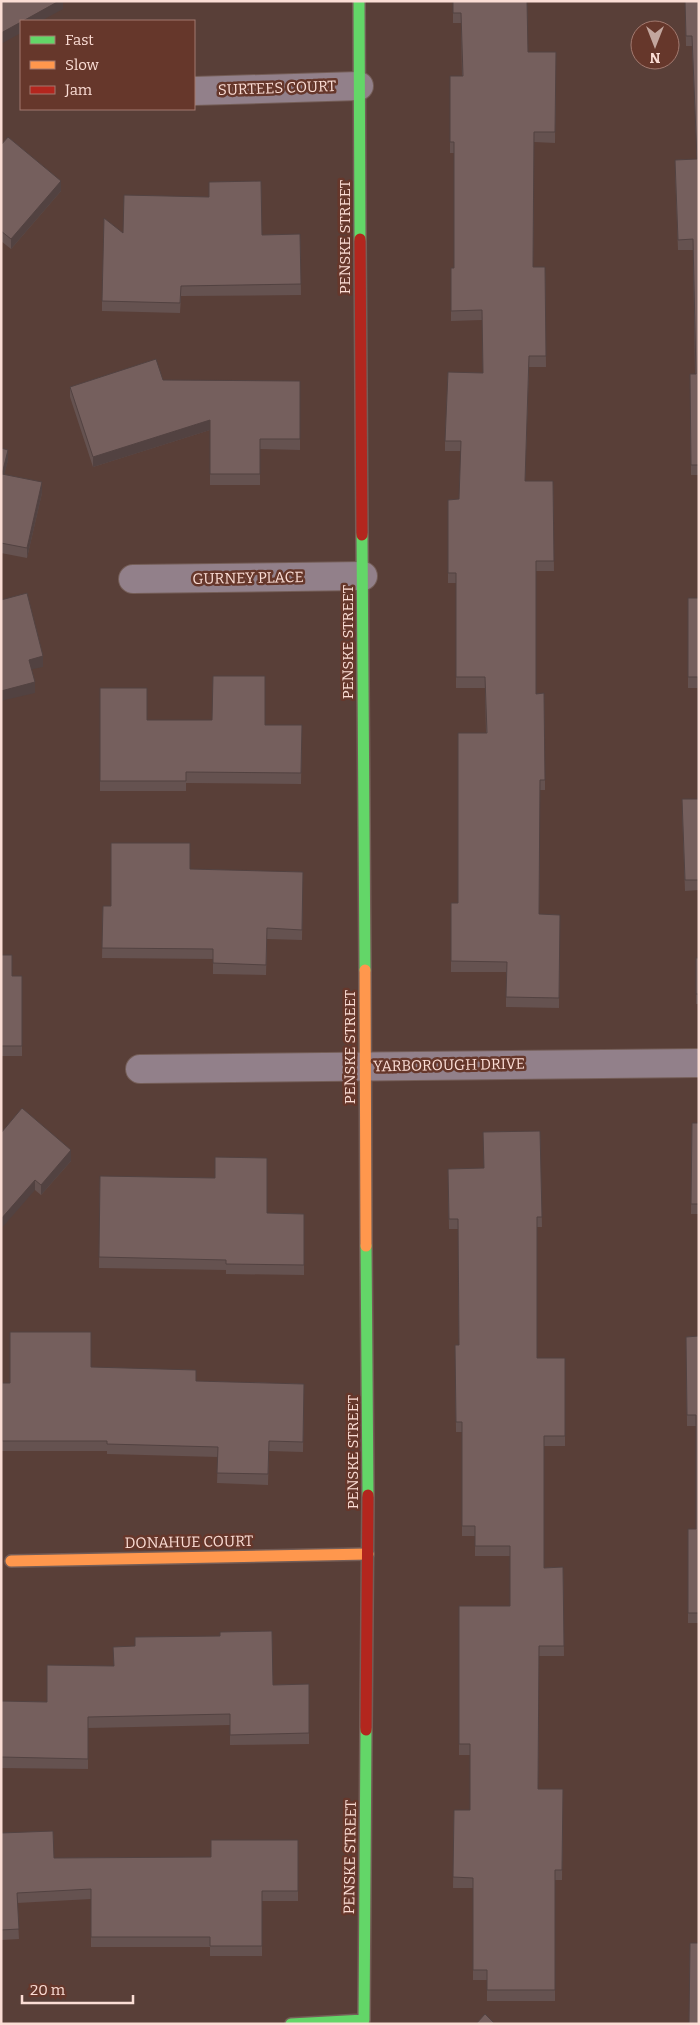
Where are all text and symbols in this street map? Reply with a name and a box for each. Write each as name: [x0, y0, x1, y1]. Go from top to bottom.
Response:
legend: [20, 20, 195, 110]
north arrow: [630, 20, 680, 70]
text: Fast: [65, 31, 94, 49]
text: N: [649, 49, 660, 66]
text: Slow: [65, 56, 100, 74]
street label: SURTEES COURT: [217, 77, 337, 99]
text: Jam: [64, 81, 93, 99]
street label: PENSKE STREET: [336, 180, 354, 294]
street label: GURNEY PLACE: [192, 568, 304, 588]
street label: PENSKE STREET: [339, 585, 357, 699]
street label: PENSKE STREET: [341, 990, 359, 1104]
street label: YARBOROUGH DRIVE: [373, 1055, 525, 1075]
street label: PENSKE STREET: [344, 1395, 362, 1509]
street label: DONAHUE COURT: [125, 1532, 254, 1552]
street label: PENSKE STREET: [340, 1799, 360, 1914]
scale bar: [22, 1972, 134, 2004]
text: 20 m: [30, 1981, 66, 1999]

